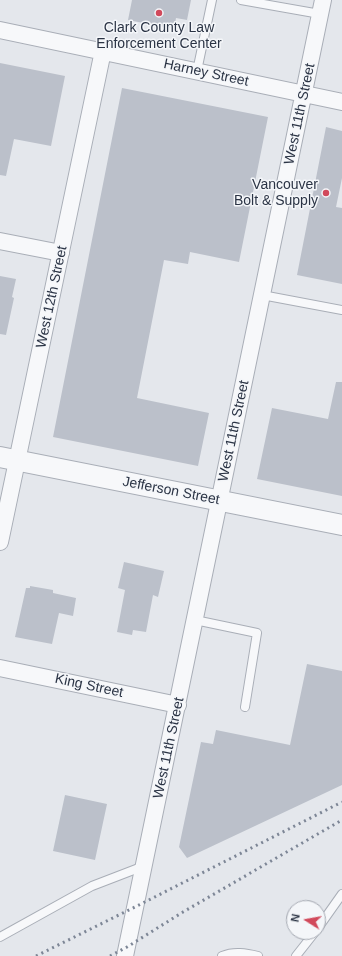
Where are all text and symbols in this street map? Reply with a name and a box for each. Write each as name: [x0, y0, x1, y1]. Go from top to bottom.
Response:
marker: Clark County Law Enforcement Center: [154, 8, 164, 18]
place label: Clark County Law Enforcement Center: [96, 20, 222, 52]
street label: Harney Street: [162, 56, 250, 90]
street label: West 11th Street: [281, 62, 319, 166]
place label: Vancouver Bolt & Supply: [234, 177, 318, 210]
marker: Vancouver Bolt & Supply: [321, 188, 331, 198]
street label: West 12th Street: [33, 244, 71, 350]
street label: West 11th Street: [215, 379, 253, 483]
street label: Jefferson Street: [121, 473, 221, 509]
street label: King Street: [53, 671, 125, 701]
street label: West 11th Street: [150, 696, 188, 800]
north arrow: [286, 900, 326, 940]
text: N: [289, 913, 302, 923]

